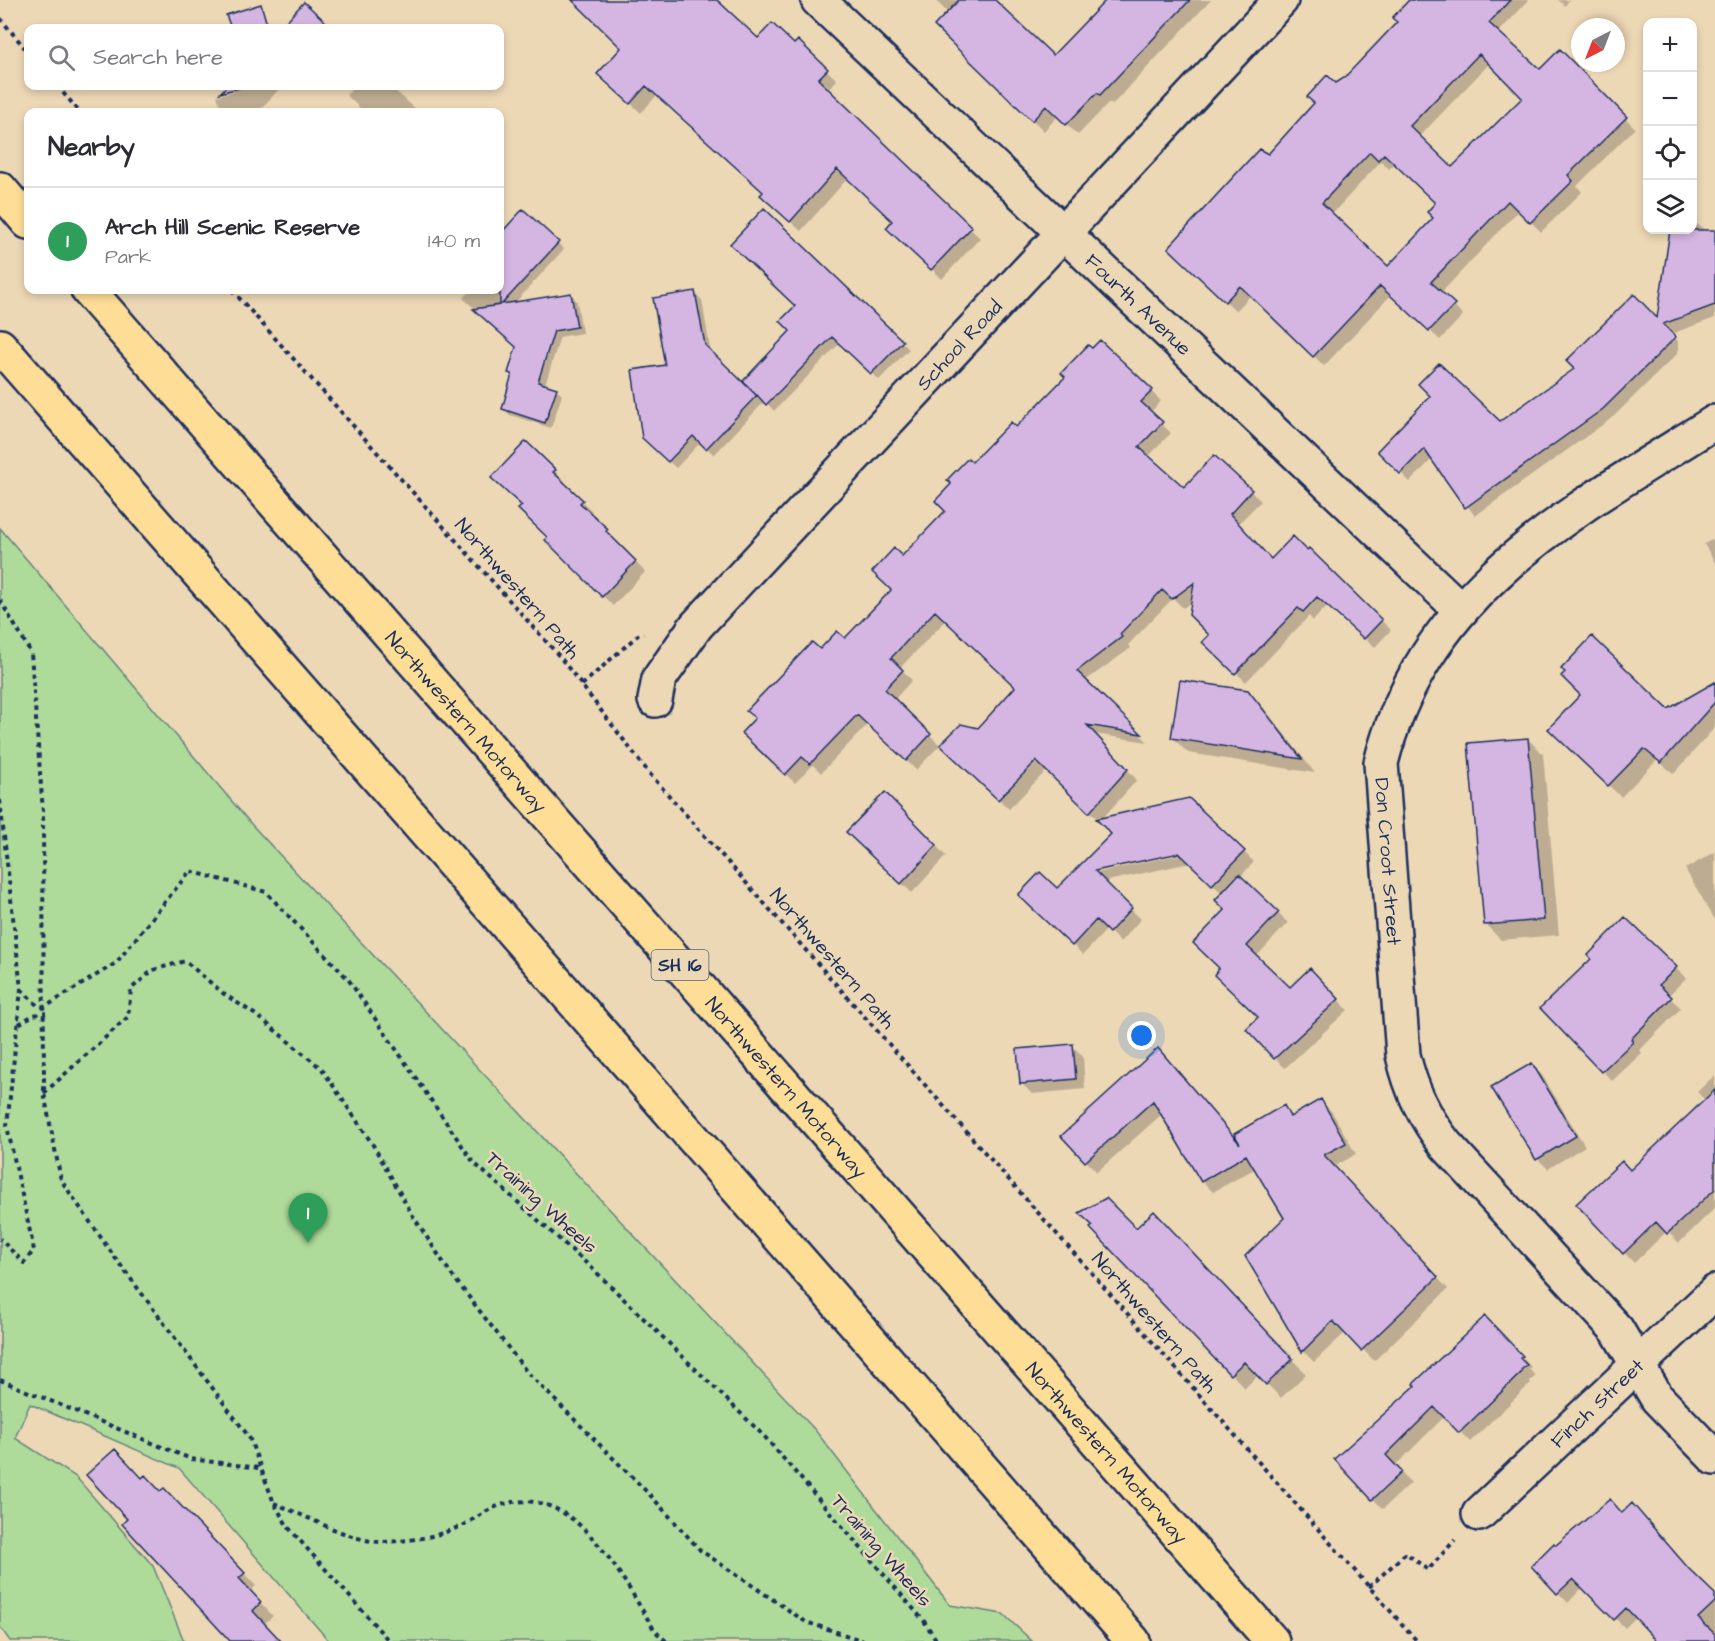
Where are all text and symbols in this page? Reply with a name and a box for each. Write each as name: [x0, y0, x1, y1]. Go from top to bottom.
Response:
north arrow: [1571, 18, 1625, 72]
map controls: [1643, 18, 1697, 234]
button: +: [1643, 18, 1697, 72]
search box: [24, 24, 504, 90]
icon: search: [45, 41, 78, 74]
text: Search here: [93, 42, 223, 73]
button: −: [1643, 72, 1697, 126]
button: locate: [1643, 126, 1697, 180]
text: Nearby: [48, 129, 135, 165]
button: layers: [1643, 180, 1697, 234]
text: Arch Hill Scenic Reserve: [105, 212, 360, 243]
text: 1: [66, 227, 69, 255]
text: 140 m: [428, 227, 480, 255]
text: Park: [105, 243, 151, 271]
street label: Fourth Avenue: [1079, 248, 1198, 362]
street label: School Road: [910, 294, 1009, 397]
street label: Northwestern Path: [448, 512, 586, 665]
street label: Northwestern Motorway: [378, 625, 553, 820]
street label: Don Croot Street: [1367, 777, 1408, 946]
street label: Northwestern Path: [763, 882, 901, 1035]
road number: SH 16: [652, 950, 708, 980]
street label: Northwestern Motorway: [698, 991, 873, 1186]
your location: [1127, 1021, 1156, 1050]
street label: Training Wheels: [479, 1145, 603, 1261]
pin: 1: [288, 1194, 328, 1243]
street label: Northwestern Path: [1085, 1246, 1223, 1399]
street label: Finch Street: [1545, 1353, 1651, 1455]
street label: Northwestern Motorway: [1019, 1356, 1194, 1551]
street label: Training Wheels: [823, 1488, 938, 1614]

